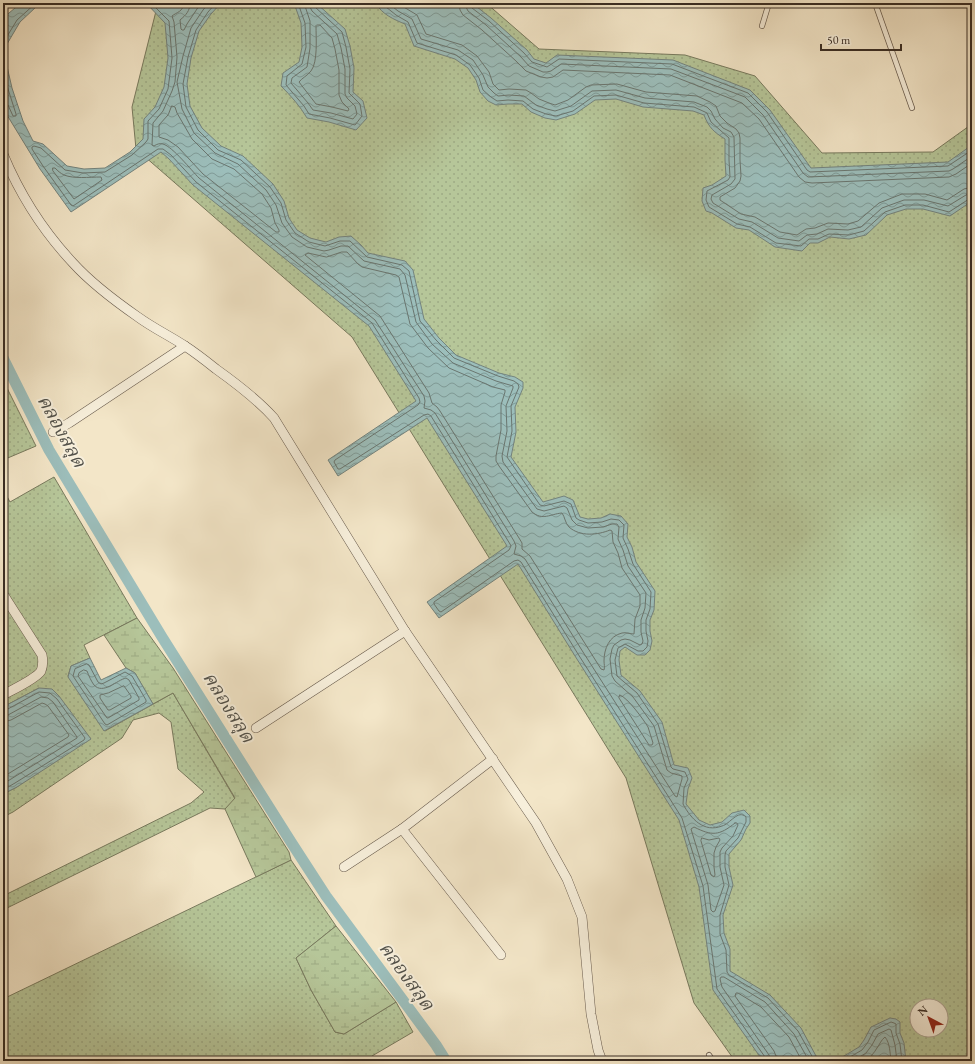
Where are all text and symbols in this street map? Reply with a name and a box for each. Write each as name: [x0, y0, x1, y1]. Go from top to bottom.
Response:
scale bar: [821, 26, 901, 52]
text: 50 m: [827, 32, 851, 48]
water label: คลองสลุด: [32, 390, 93, 472]
water label: คลองสลุด: [197, 667, 261, 748]
water label: คลองสลุด: [374, 937, 441, 1016]
north arrow: [909, 998, 949, 1038]
text: N: [914, 1002, 930, 1019]

